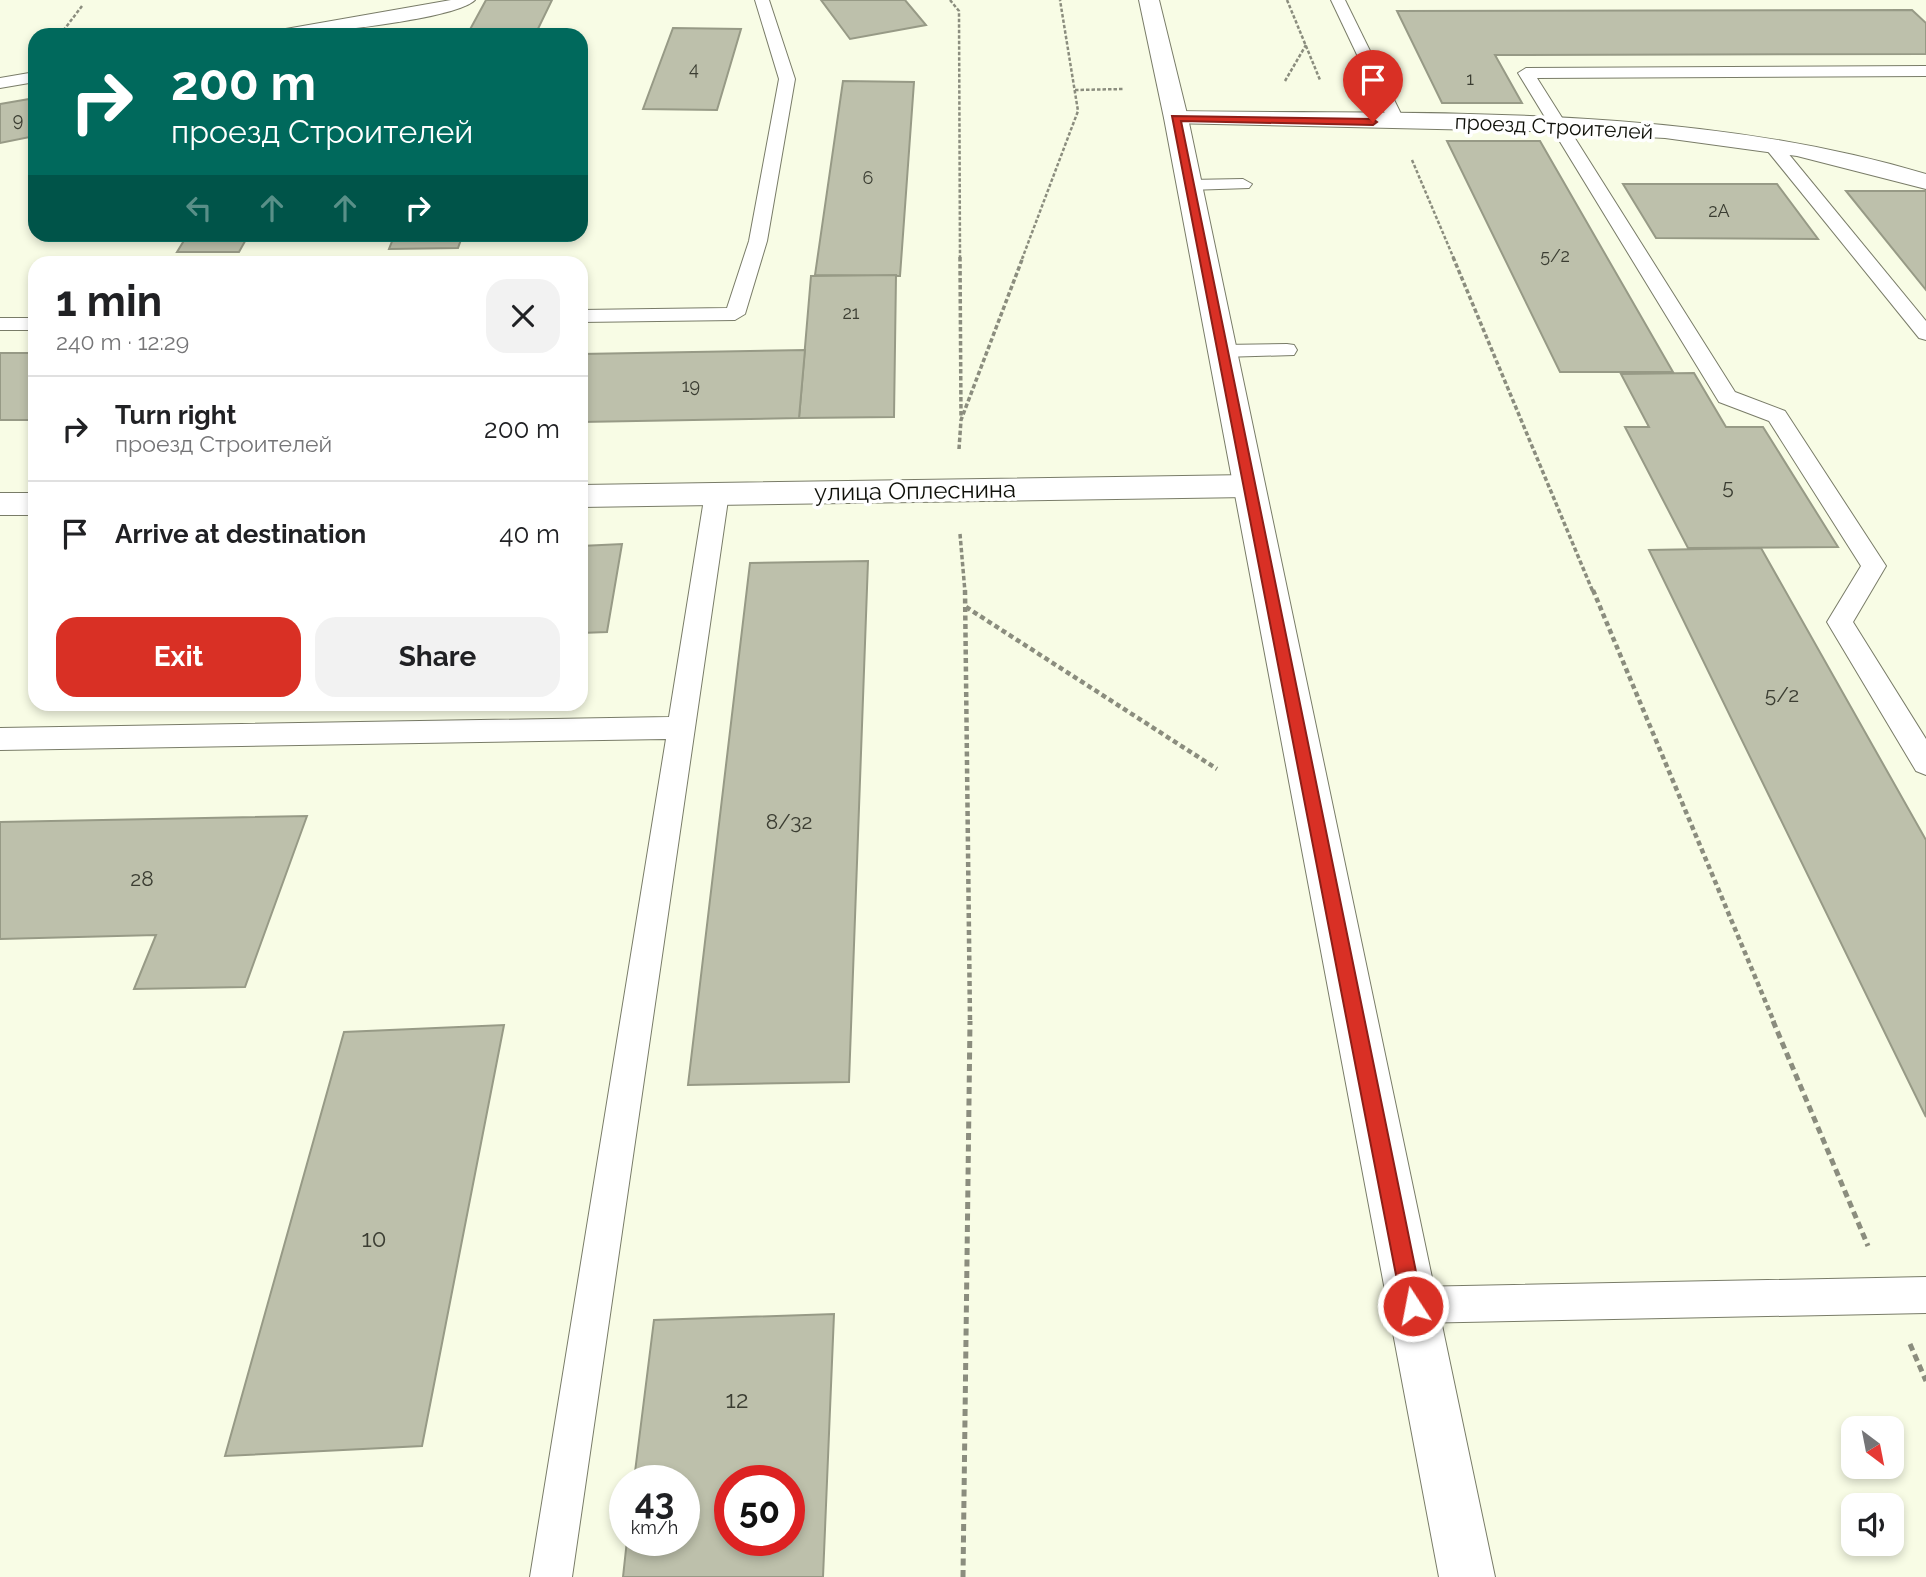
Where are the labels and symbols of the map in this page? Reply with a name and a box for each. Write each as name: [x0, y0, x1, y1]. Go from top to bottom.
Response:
pin: [1343, 50, 1403, 122]
house number: 4: [689, 58, 699, 79]
house number: 1: [1466, 68, 1474, 89]
house number: 9: [13, 109, 23, 130]
street label: проезд Строителей: [1454, 109, 1654, 144]
house number: 6: [863, 167, 874, 188]
house number: 2А: [1708, 200, 1730, 221]
house number: 5/2: [1540, 245, 1570, 266]
house number: 21: [842, 302, 860, 323]
house number: 19: [682, 375, 700, 396]
street label: улица Оплеснина: [814, 474, 1016, 507]
house number: 5: [1722, 474, 1734, 499]
house number: 5/2: [1765, 682, 1799, 707]
house number: 8/32: [766, 809, 812, 834]
house number: 28: [130, 866, 154, 891]
house number: 10: [362, 1224, 386, 1253]
position arrow: [1376, 1269, 1450, 1343]
house number: 12: [726, 1385, 748, 1414]
north arrow: [1841, 1416, 1904, 1479]
speed limit sign: 50: [714, 1465, 805, 1556]

